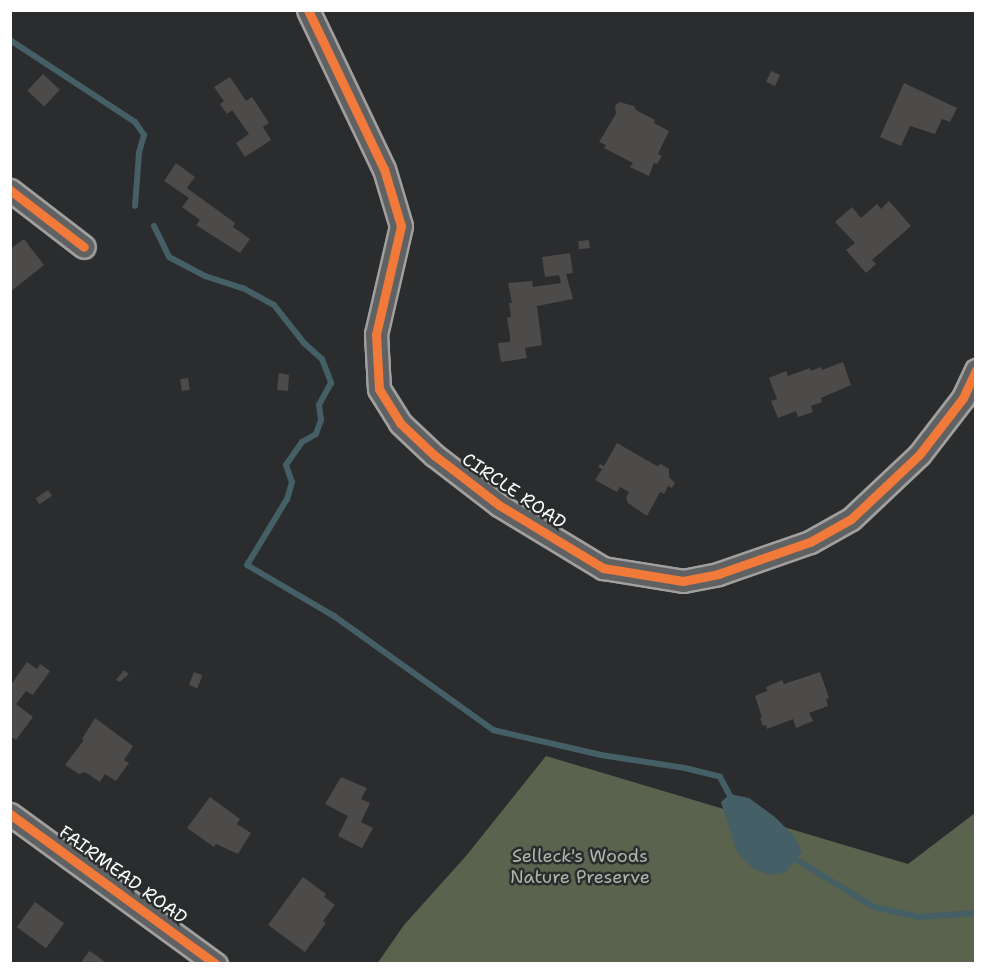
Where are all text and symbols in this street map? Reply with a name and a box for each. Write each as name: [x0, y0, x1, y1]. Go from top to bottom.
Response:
street label: CIRCLE ROAD: [458, 448, 570, 534]
street label: FAIRMEAD ROAD: [55, 821, 191, 929]
park label: Selleck's Woods Nature Preserve: [510, 846, 650, 888]

